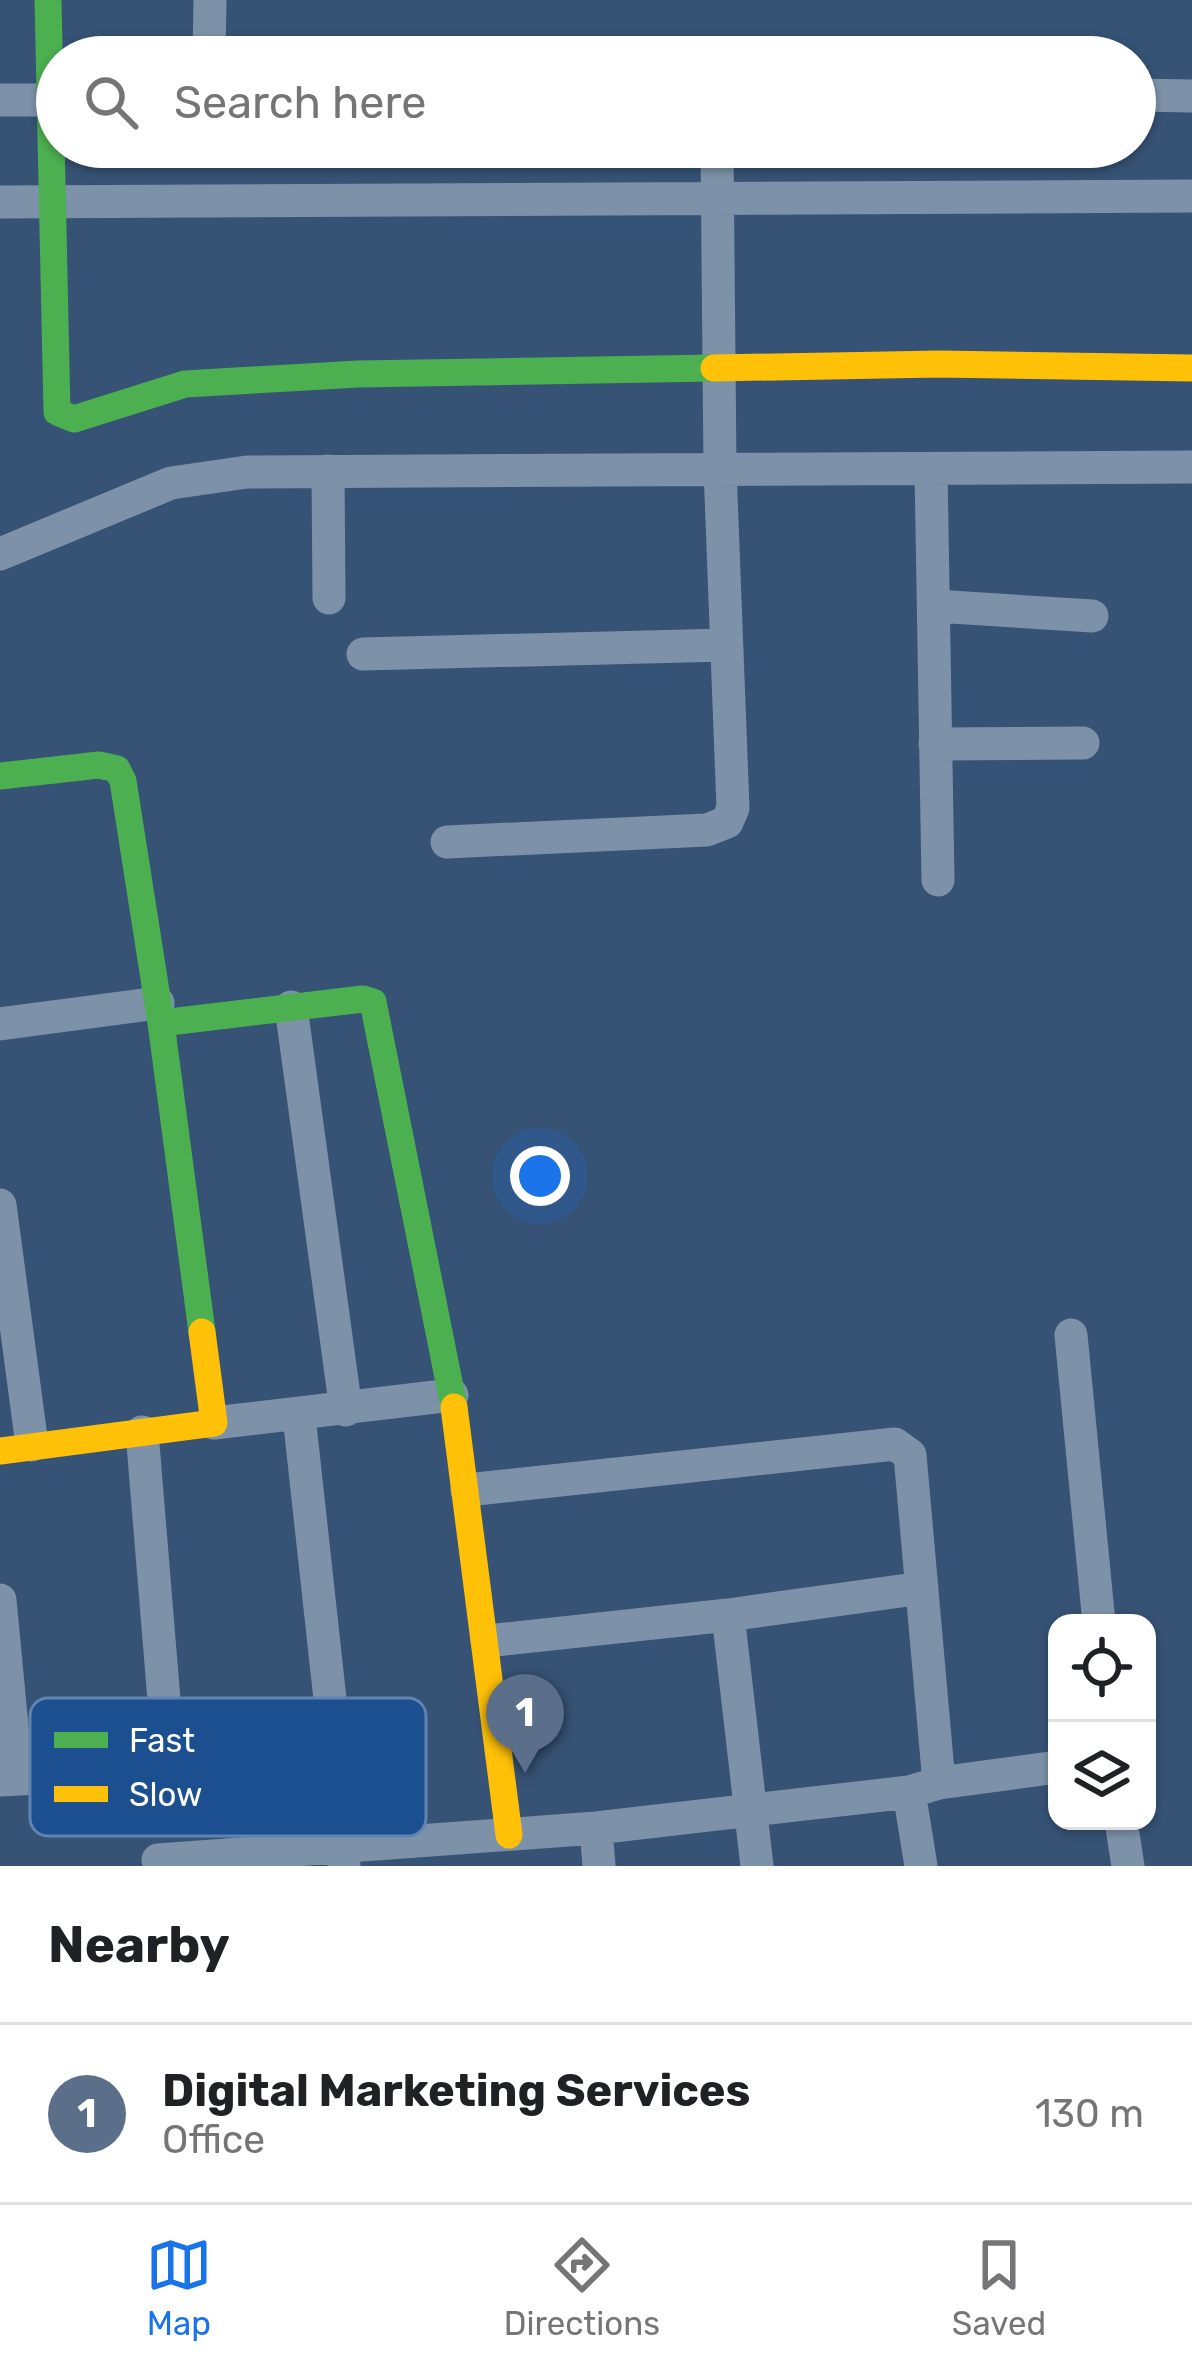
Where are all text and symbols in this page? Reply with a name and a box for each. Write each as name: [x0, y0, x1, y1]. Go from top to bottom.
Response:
search box: [36, 36, 1156, 168]
icon: search: [78, 69, 144, 135]
text: Search here: [174, 76, 426, 129]
your location: [510, 1146, 570, 1206]
map controls: [1048, 1614, 1156, 1830]
button: locate: [1048, 1614, 1156, 1722]
pin: 1: [486, 1674, 564, 1773]
legend: [30, 1698, 426, 1836]
text: Fast: [129, 1721, 195, 1760]
button: layers: [1048, 1722, 1156, 1830]
text: Slow: [129, 1775, 203, 1814]
text: Nearby: [48, 1914, 230, 1975]
text: Digital Marketing Services: [162, 2064, 750, 2117]
text: 1: [77, 2091, 97, 2137]
text: 130 m: [1035, 2091, 1144, 2137]
text: Office: [162, 2117, 265, 2163]
tab: Map: [146, 2232, 212, 2343]
tab: Directions: [504, 2232, 660, 2343]
tab: Saved: [952, 2232, 1046, 2343]

